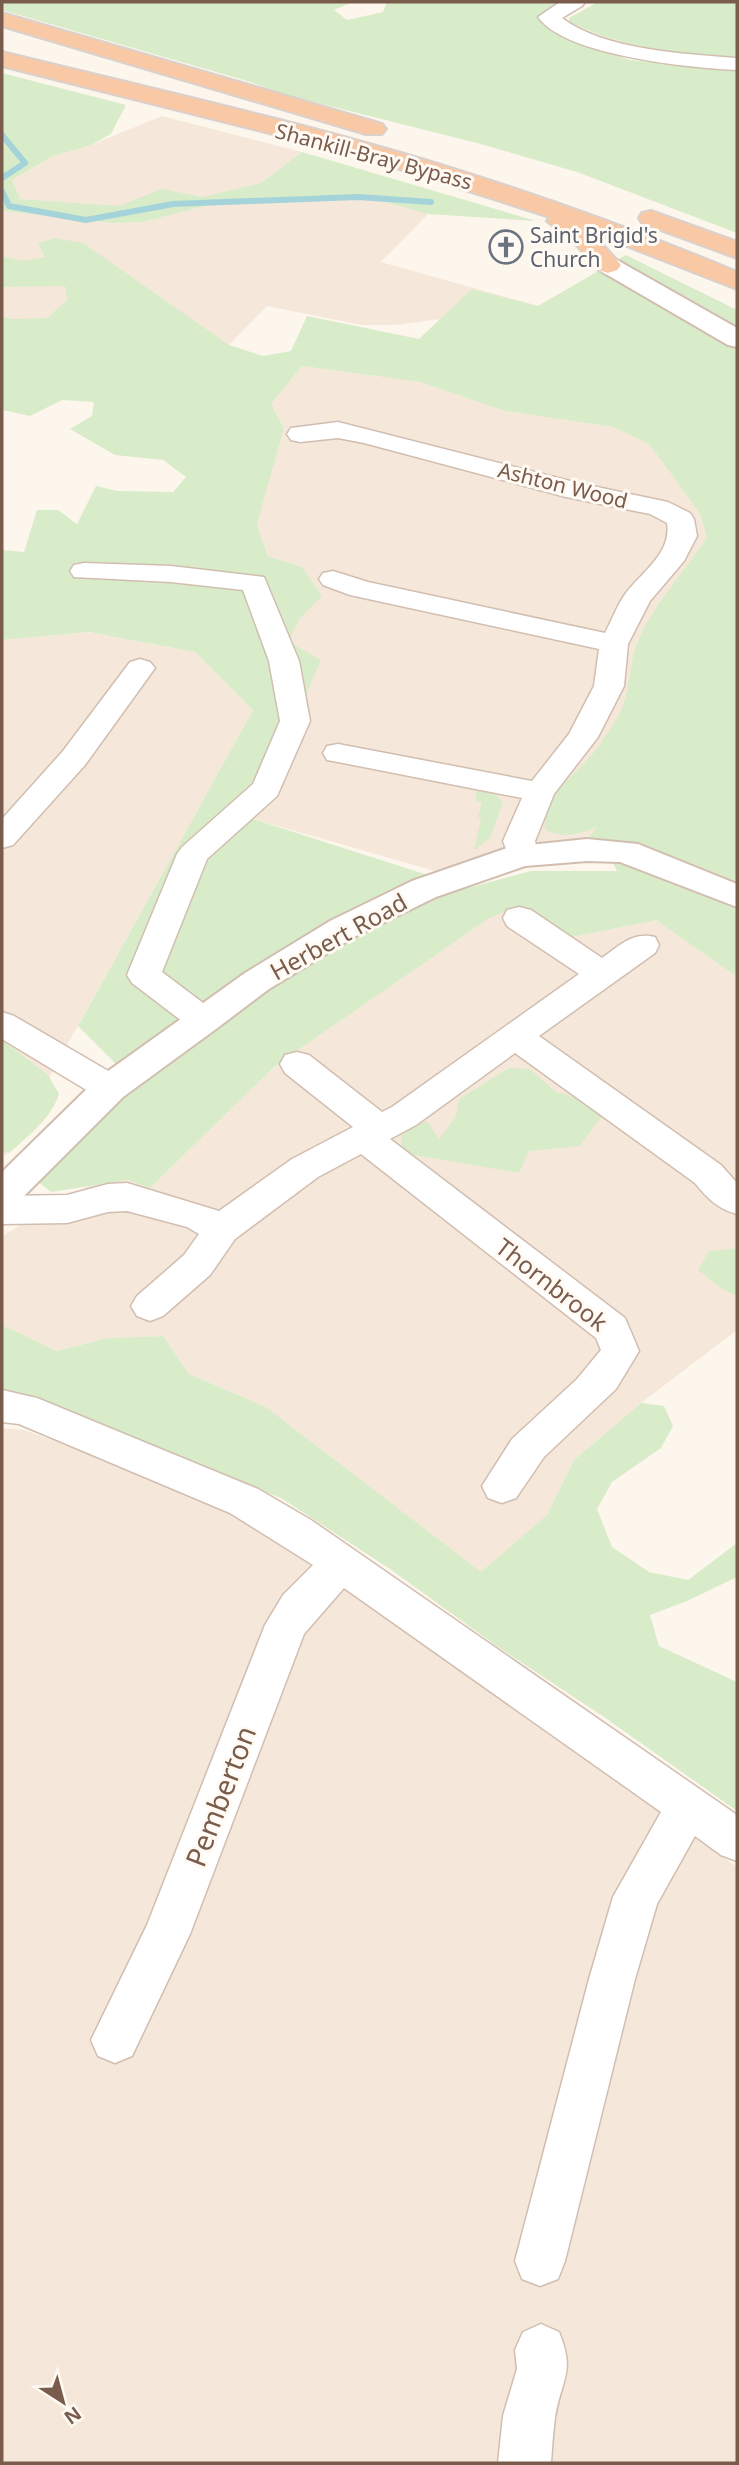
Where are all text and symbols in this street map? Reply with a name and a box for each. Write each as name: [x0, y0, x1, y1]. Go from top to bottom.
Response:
street label: Shankill-Bray Bypass: [273, 116, 475, 196]
place label: Saint Brigid's Church: [530, 221, 658, 273]
church icon: Saint Brigid's Church: [487, 228, 525, 266]
street label: Ashton Wood: [495, 455, 631, 515]
street label: Herbert Road: [264, 885, 412, 987]
street label: Thornbrook: [489, 1230, 615, 1338]
street label: Pemberton: [176, 1720, 264, 1872]
north arrow: [28, 2367, 98, 2437]
text: N: [59, 2401, 87, 2431]

